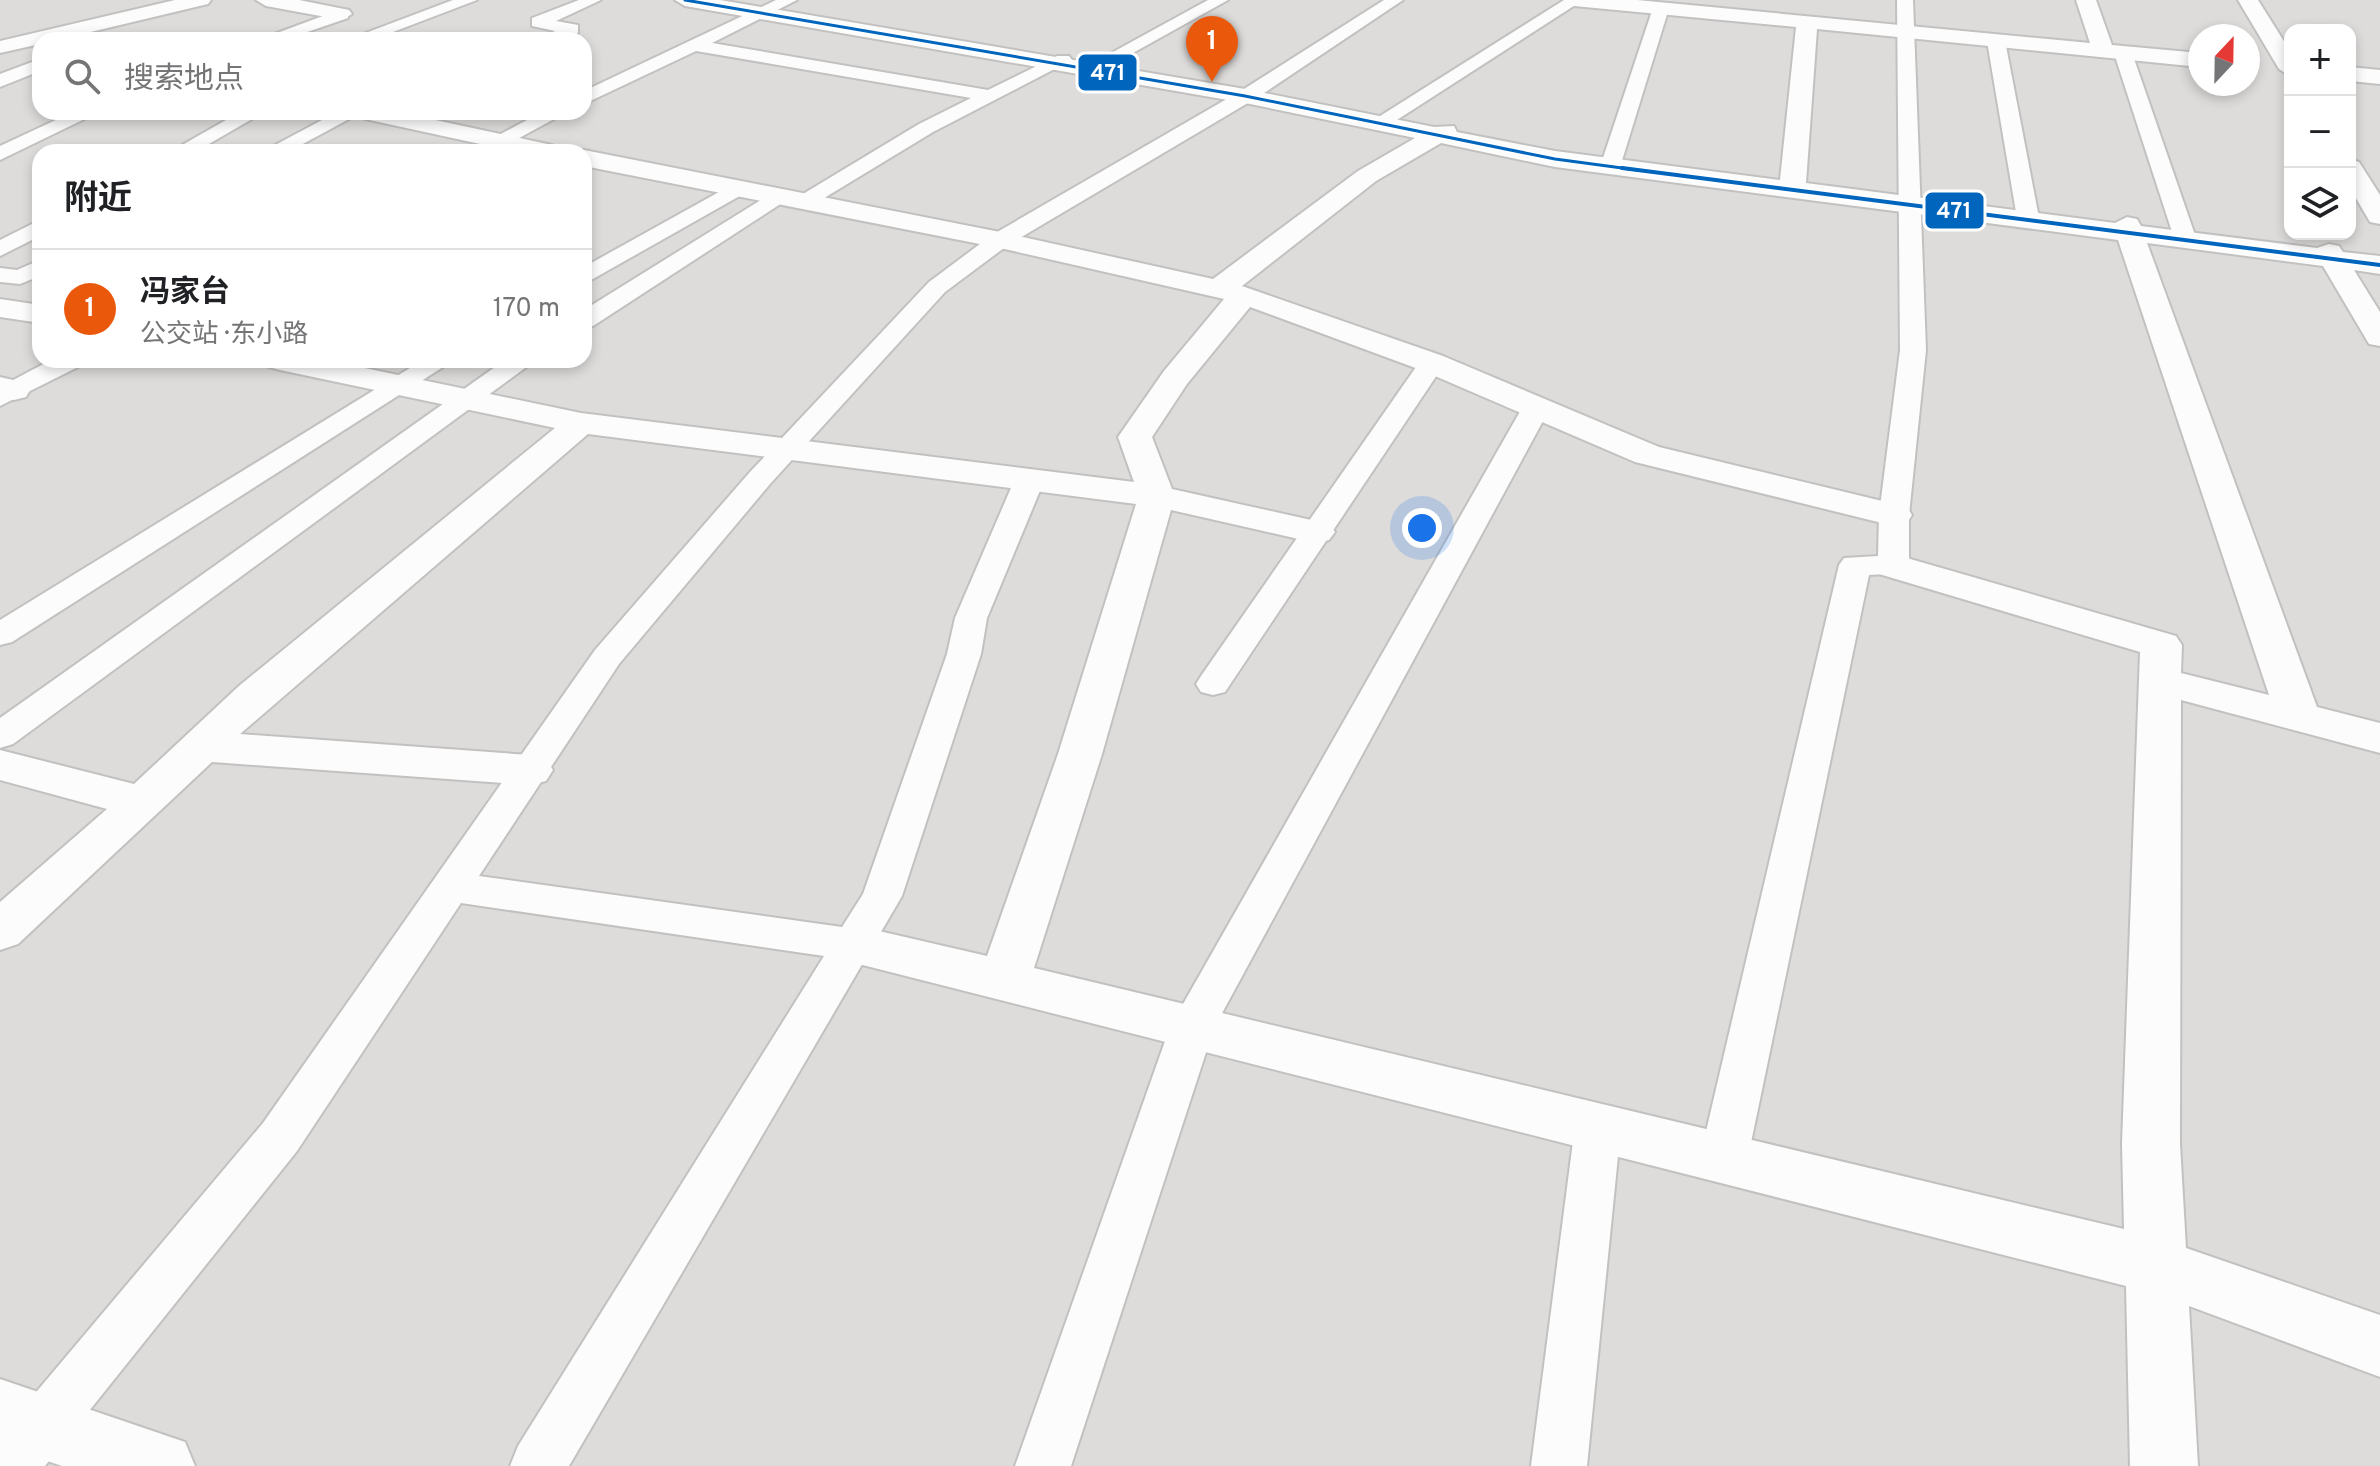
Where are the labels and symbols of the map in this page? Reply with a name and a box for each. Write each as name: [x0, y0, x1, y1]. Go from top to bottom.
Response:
pin: 1: [1186, 16, 1238, 82]
north arrow: [2188, 24, 2260, 96]
line badge: 471: [1077, 53, 1138, 92]
text: 471: [1090, 61, 1126, 88]
line badge: 471: [1924, 191, 1985, 230]
text: 471: [1936, 199, 1972, 226]
your location: [1402, 508, 1442, 548]

